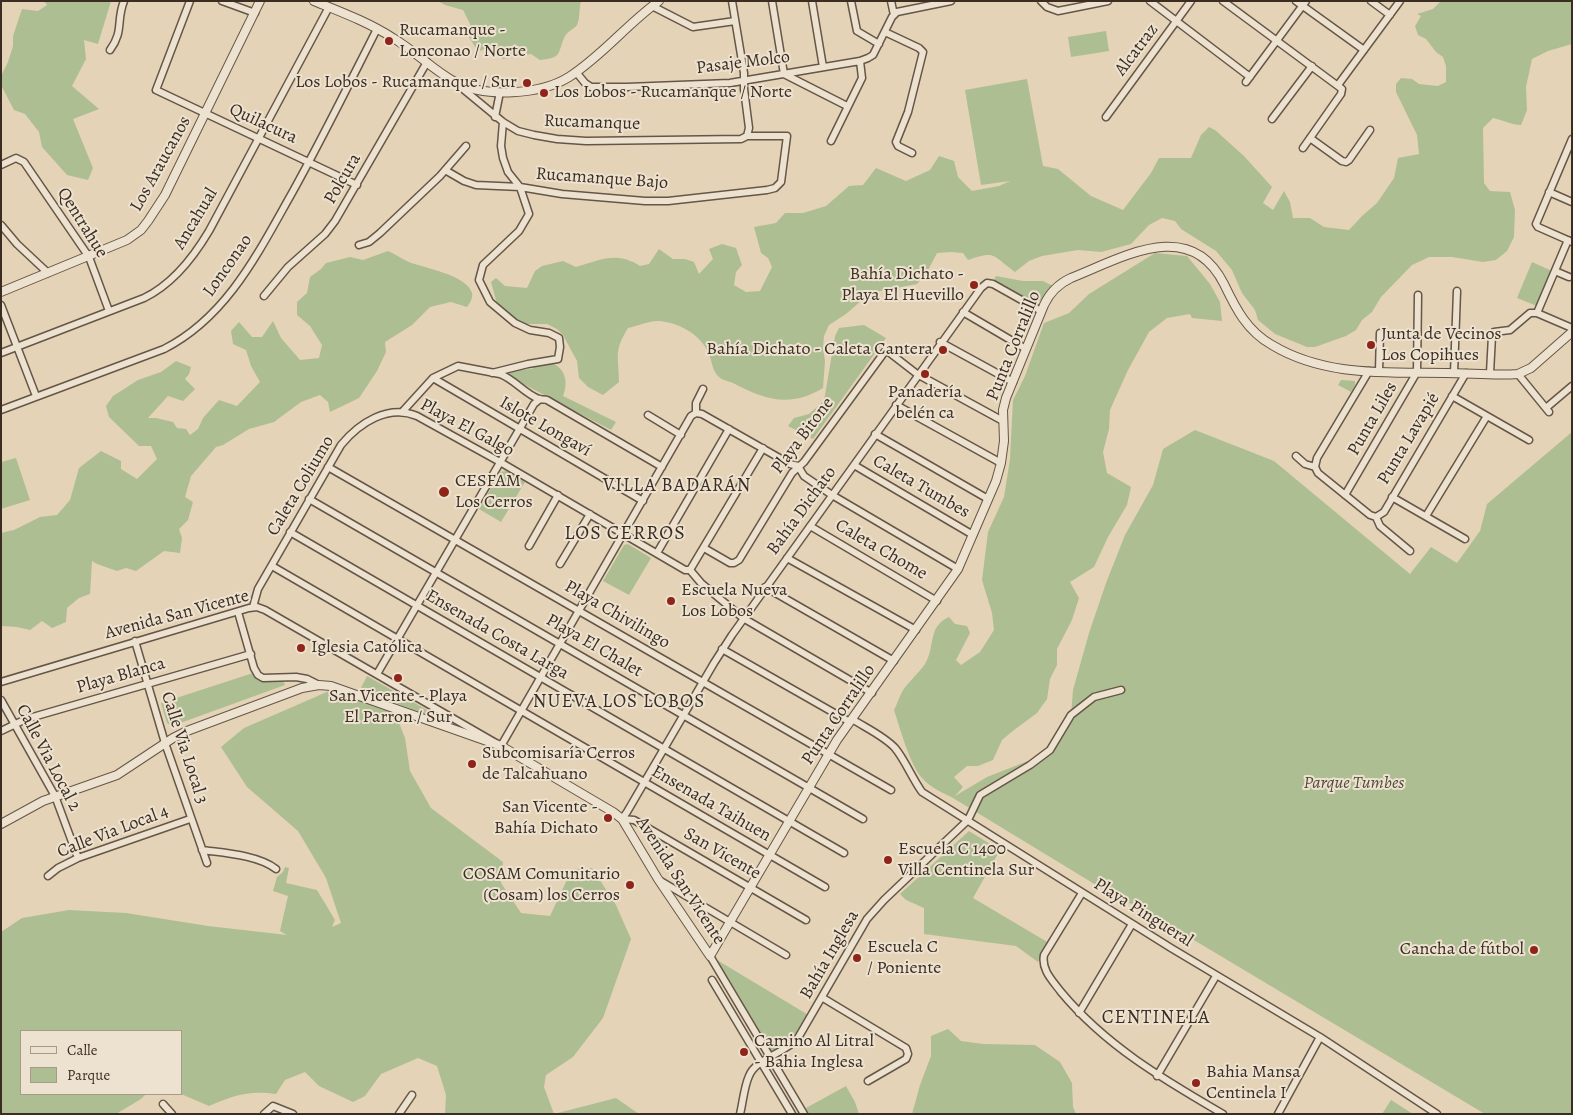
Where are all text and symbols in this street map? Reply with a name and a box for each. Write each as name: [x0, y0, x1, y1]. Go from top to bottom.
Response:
place label: Rucamanque - Lonconao / Norte: [399, 20, 526, 62]
street label: Alcatraz: [1110, 20, 1164, 80]
marker: Rucamanque - Lonconao / Norte: [383, 35, 395, 47]
street label: Pasaje Molco: [695, 47, 791, 79]
place label: Los Lobos - Rucamanque / Sur: [295, 72, 517, 94]
marker: Los Lobos - Rucamanque / Sur: [521, 77, 533, 89]
place label: Los Lobos - Rucamanque / Norte: [554, 82, 792, 104]
marker: Los Lobos - Rucamanque / Norte: [538, 87, 550, 99]
street label: Quilacura: [226, 99, 300, 149]
street label: Rucamanque: [543, 111, 641, 135]
street label: Los Araucanos: [126, 113, 196, 215]
street label: Polcura: [320, 150, 366, 208]
street label: Rucamanque Bajo: [535, 164, 669, 194]
street label: Qentrahue: [52, 184, 112, 262]
street label: Ancahual: [169, 184, 223, 254]
street label: Lonconao: [199, 231, 257, 301]
place label: Bahía Dichato - Playa El Huevillo: [841, 264, 964, 306]
marker: Bahía Dichato - Playa El Huevillo: [968, 279, 980, 291]
street label: Punta Corralillo: [982, 288, 1046, 404]
place label: Junta de Vecinos Los Copihues: [1381, 324, 1502, 366]
place label: Bahía Dichato - Caleta Cantera: [706, 339, 933, 361]
marker: Junta de Vecinos Los Copihues: [1365, 339, 1377, 351]
marker: Bahía Dichato - Caleta Cantera: [937, 344, 949, 356]
marker: Panadería belén ca: [919, 368, 931, 380]
street label: Punta Liles: [1343, 378, 1403, 460]
place label: Panadería belén ca: [888, 382, 962, 424]
street label: Punta Lavapié: [1373, 389, 1445, 489]
street label: Islote Longaví: [495, 392, 595, 462]
street label: Playa Bitone: [767, 393, 839, 479]
street label: Playa El Galgo: [416, 394, 518, 462]
street label: Caleta Coliumo: [263, 432, 339, 540]
street label: Caleta Tumbes: [869, 451, 973, 523]
street label: Bahía Dichato: [763, 463, 841, 559]
place label: CESFAM Los Cerros: [455, 471, 533, 514]
district label: VILLA BADARÁN: [601, 475, 753, 497]
marker: CESFAM Los Cerros: [437, 485, 451, 499]
street label: Caleta Chome: [831, 515, 931, 585]
district label: LOS CERROS: [563, 522, 687, 546]
street label: Playa Chivilingo: [560, 576, 674, 654]
place label: Escuela Nueva Los Lobos: [681, 580, 788, 622]
street label: Avenida San Vicente: [103, 585, 251, 645]
street label: Ensenada Costa Larga: [422, 585, 572, 685]
marker: Escuela Nueva Los Lobos: [665, 595, 677, 607]
street label: Playa El Chalet: [542, 610, 646, 682]
place label: Iglesia Católica: [311, 637, 423, 659]
marker: Iglesia Católica: [295, 642, 307, 654]
street label: Playa Blanca: [74, 653, 168, 699]
street label: Punta Corralillo: [797, 661, 881, 769]
marker: San Vicente - Playa El Parron / Sur: [392, 672, 404, 684]
place label: San Vicente - Playa El Parron / Sur: [329, 686, 467, 729]
street label: Calle Via Local 3: [156, 689, 212, 807]
district label: NUEVA LOS LOBOS: [531, 691, 707, 713]
street label: Calle Via Local 2: [11, 701, 85, 815]
place label: Subcomisaría Cerros de Talcahuano: [482, 743, 635, 786]
marker: Subcomisaría Cerros de Talcahuano: [466, 758, 478, 770]
street label: Ensenada Taihuen: [647, 761, 775, 847]
park label: Parque Tumbes: [1304, 773, 1404, 795]
place label: San Vicente - Bahía Dichato: [494, 797, 598, 840]
street label: Calle Via Local 4: [54, 801, 172, 863]
marker: San Vicente - Bahía Dichato: [602, 812, 614, 824]
street label: Avenida San Vicente: [631, 813, 729, 949]
street label: San Vicente: [680, 823, 764, 885]
place label: Escuela C 1400 Villa Centinela Sur: [898, 839, 1034, 882]
marker: Escuela C 1400 Villa Centinela Sur: [882, 854, 894, 866]
place label: COSAM Comunitario (Cosam) los Cerros: [463, 864, 620, 906]
street label: Playa Pingueral: [1089, 874, 1197, 952]
marker: COSAM Comunitario (Cosam) los Cerros: [624, 879, 636, 891]
street label: Bahía Inglesa: [796, 907, 864, 1003]
place label: Escuela C / Poniente: [867, 937, 941, 980]
place label: Cancha de fútbol: [1400, 939, 1524, 961]
marker: Cancha de fútbol: [1528, 944, 1540, 956]
marker: Escuela C / Poniente: [851, 952, 863, 964]
district label: CENTINELA: [1101, 1007, 1211, 1029]
legend: [20, 1030, 182, 1095]
place label: Camino Al Litral - Bahia Inglesa: [754, 1031, 874, 1074]
text: Calle: [67, 1040, 97, 1060]
marker: Camino Al Litral - Bahia Inglesa: [738, 1046, 750, 1058]
place label: Bahia Mansa Centinela I: [1206, 1062, 1301, 1104]
text: Parque: [67, 1065, 110, 1085]
marker: Bahia Mansa Centinela I: [1190, 1077, 1202, 1089]

